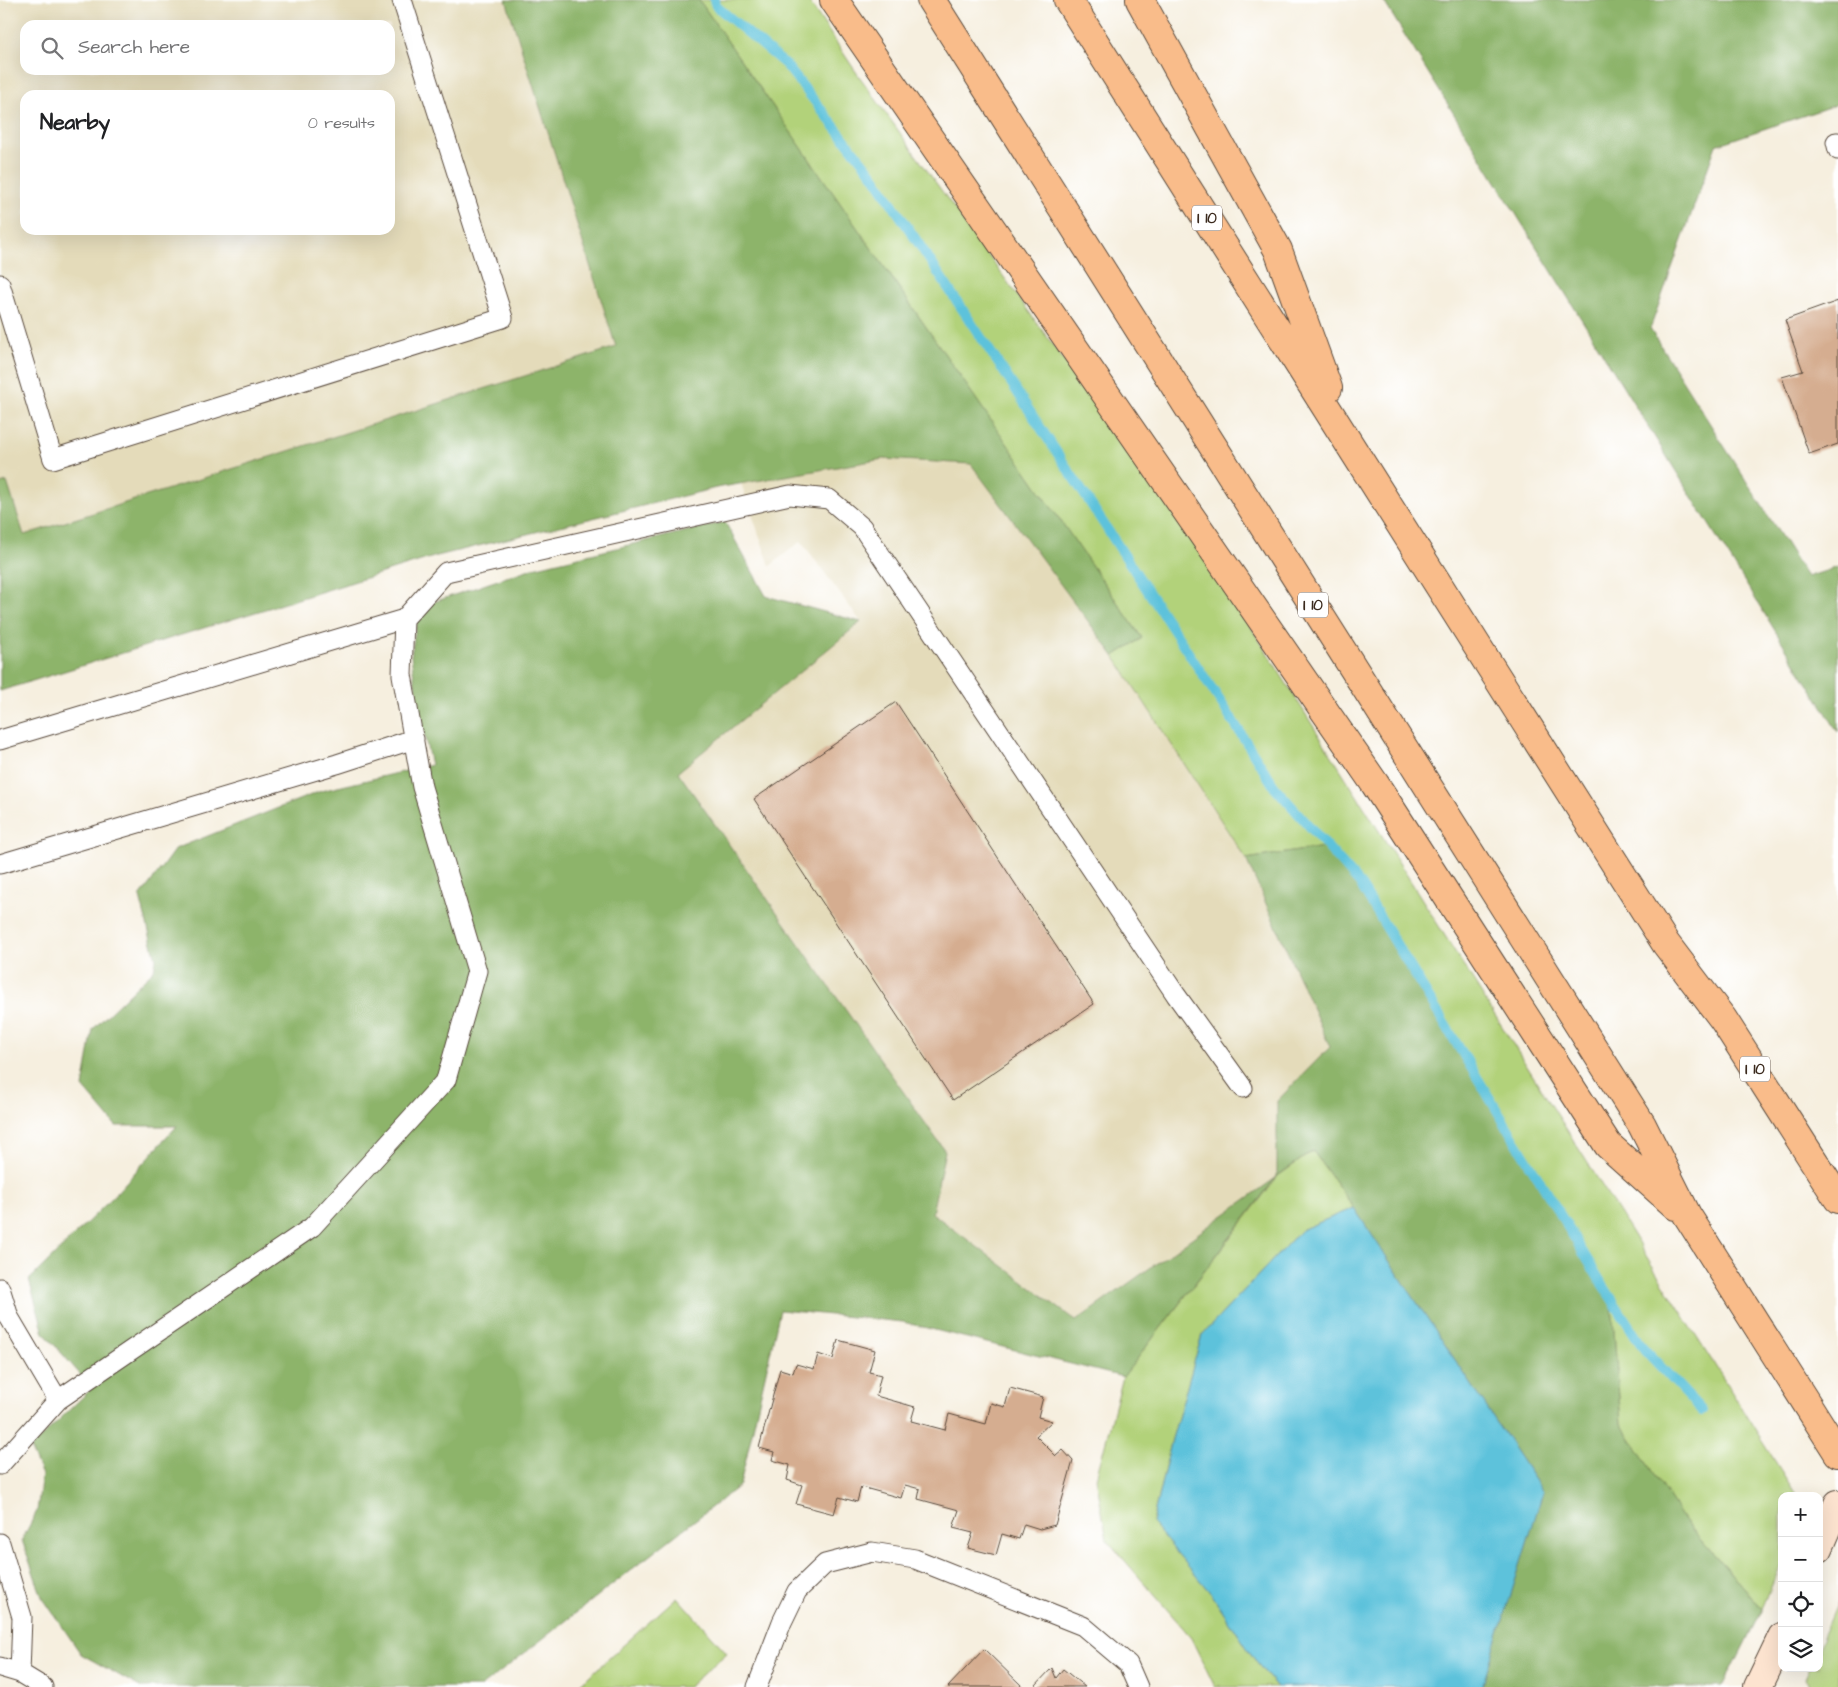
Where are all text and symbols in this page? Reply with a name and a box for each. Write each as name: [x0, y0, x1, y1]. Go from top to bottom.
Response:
search box: [20, 20, 395, 75]
icon: search: [38, 34, 66, 62]
text: Search here: [78, 34, 190, 61]
text: Nearby: [40, 108, 110, 137]
text: 0 results: [308, 112, 375, 134]
road number: I 10: [1192, 206, 1222, 230]
road number: I 10: [1298, 592, 1328, 618]
road number: I 10: [1740, 1056, 1770, 1082]
map controls: [1778, 1492, 1823, 1672]
button: +: [1778, 1492, 1823, 1537]
button: −: [1778, 1537, 1823, 1582]
button: locate: [1778, 1582, 1823, 1627]
button: layers: [1778, 1627, 1823, 1672]

